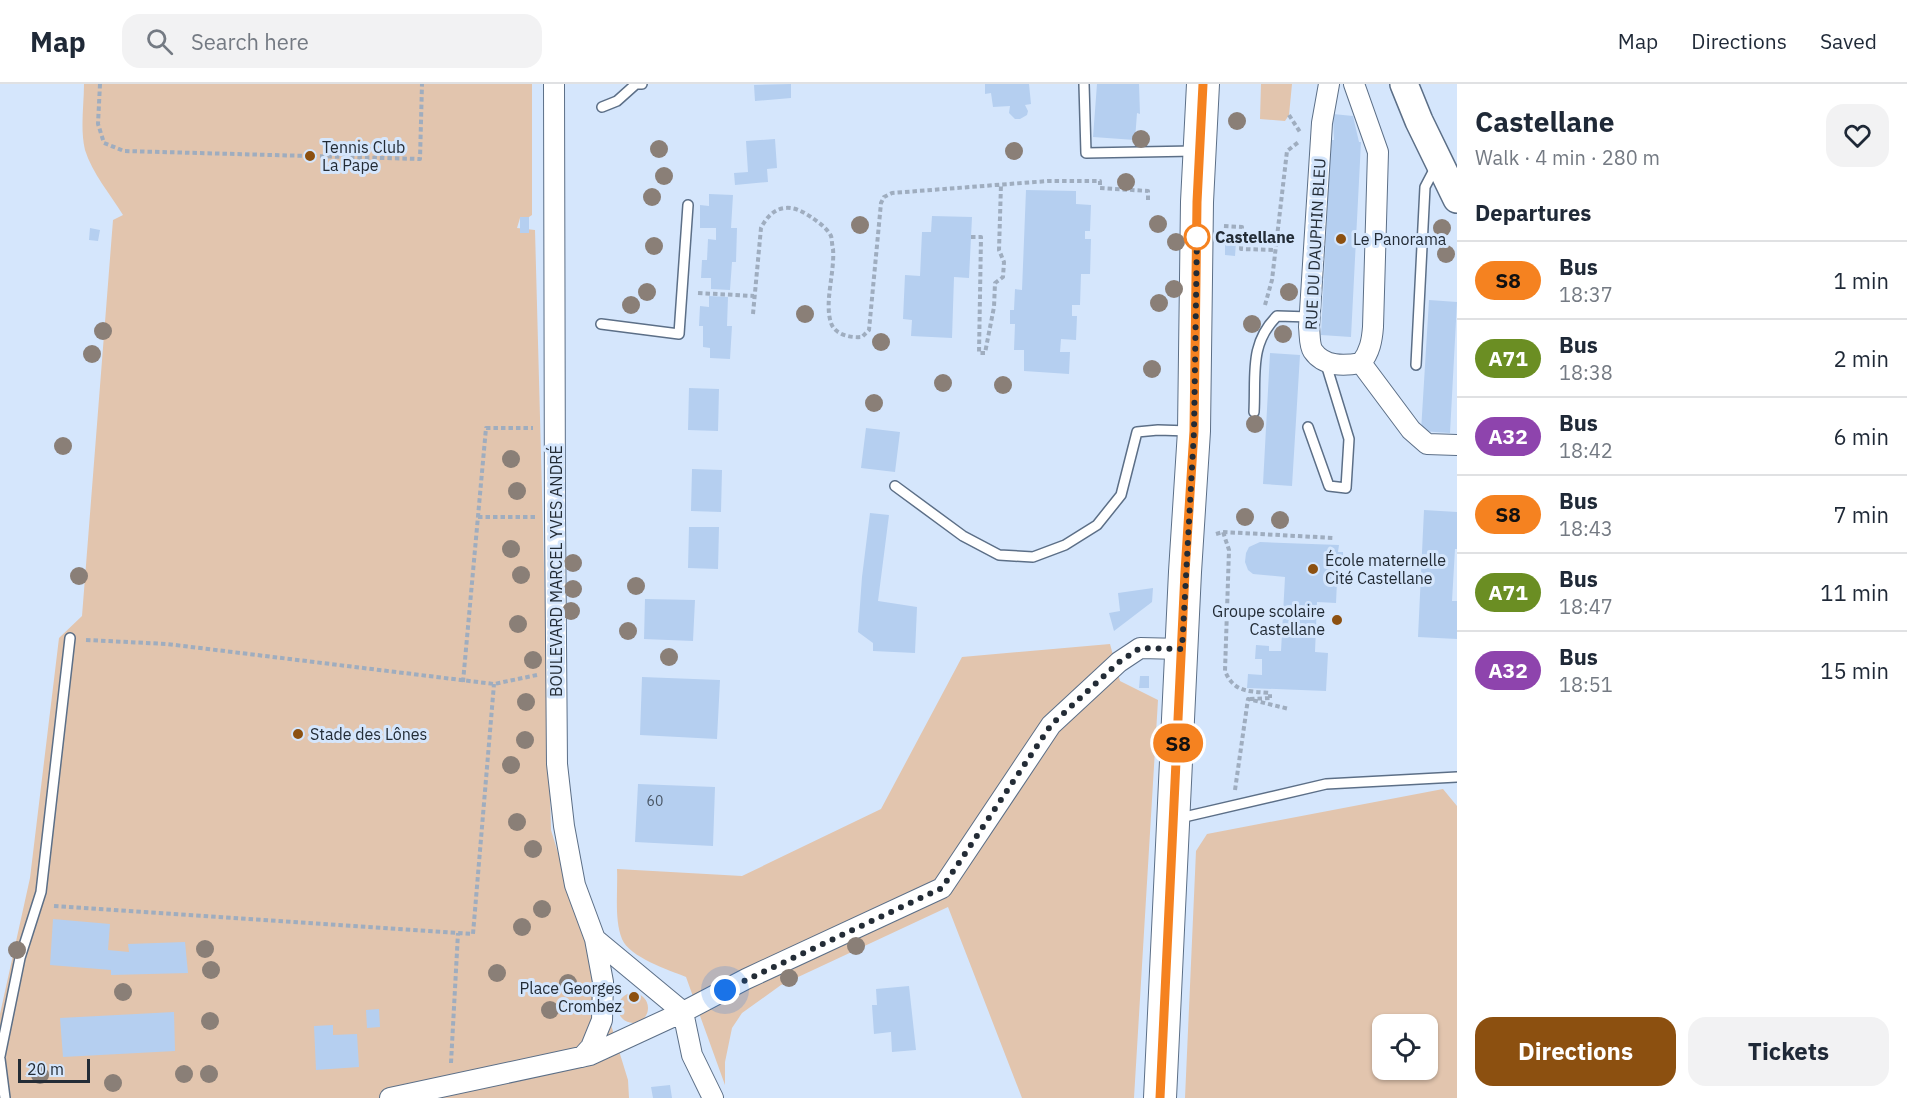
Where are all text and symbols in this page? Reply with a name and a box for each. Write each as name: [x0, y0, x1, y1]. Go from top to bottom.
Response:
search box: [122, 14, 542, 68]
text: Map: [30, 23, 86, 60]
icon: search: [143, 25, 176, 58]
text: Search here: [191, 27, 309, 56]
text: Map: [1618, 27, 1658, 55]
text: Directions: [1691, 27, 1787, 55]
text: Saved: [1820, 27, 1877, 55]
text: Castellane: [1475, 103, 1615, 140]
button: heart: [1826, 104, 1889, 167]
place label: Tennis Club La Pape: [322, 137, 405, 175]
text: Walk · 4 min · 280 m: [1475, 144, 1660, 171]
marker: Tennis Club La Pape: [303, 149, 317, 163]
street label: RUE DU DAUPHIN BLEU: [1301, 158, 1329, 330]
text: Departures: [1475, 198, 1591, 227]
marker: Castellane: [1184, 224, 1210, 250]
place label: Castellane: [1215, 227, 1295, 247]
place label: Le Panorama: [1353, 229, 1447, 249]
marker: Le Panorama: [1334, 232, 1348, 246]
text: Bus: [1559, 252, 1598, 281]
text: S8: [1495, 266, 1521, 294]
text: 1 min: [1833, 266, 1889, 295]
text: 18:37: [1559, 281, 1613, 308]
text: Bus: [1559, 330, 1598, 359]
text: A71: [1488, 344, 1528, 372]
text: 2 min: [1833, 344, 1889, 373]
text: 18:38: [1559, 359, 1613, 386]
text: Bus: [1559, 408, 1598, 437]
text: A32: [1488, 422, 1528, 450]
text: 6 min: [1833, 422, 1889, 451]
text: 18:42: [1559, 437, 1613, 464]
street label: BOULEVARD MARCEL YVES ANDRÉ: [545, 445, 566, 697]
text: Bus: [1559, 486, 1598, 515]
text: S8: [1495, 500, 1521, 528]
text: 7 min: [1833, 500, 1889, 529]
text: 18:43: [1559, 515, 1613, 542]
place label: École maternelle Cité Castellane: [1325, 549, 1446, 588]
marker: École maternelle Cité Castellane: [1306, 562, 1320, 576]
text: Bus: [1559, 564, 1598, 593]
text: A71: [1488, 578, 1528, 606]
text: 11 min: [1820, 578, 1889, 607]
text: 18:47: [1559, 593, 1613, 620]
place label: Groupe scolaire Castellane: [1212, 601, 1325, 639]
marker: Groupe scolaire Castellane: [1330, 613, 1344, 627]
text: Bus: [1559, 642, 1598, 671]
text: A32: [1488, 656, 1528, 684]
text: 15 min: [1820, 656, 1889, 685]
text: 18:51: [1559, 671, 1613, 698]
place label: Stade des Lônes: [310, 724, 427, 744]
line badge: S8: [1151, 724, 1205, 762]
marker: Stade des Lônes: [291, 727, 305, 741]
text: S8: [1165, 729, 1191, 757]
house number: 60: [647, 792, 663, 810]
your location: [710, 975, 740, 1005]
place label: Place Georges Crombez: [520, 978, 622, 1016]
marker: Place Georges Crombez: [627, 990, 641, 1004]
map controls: [1372, 1014, 1438, 1080]
button: locate: [1372, 1014, 1438, 1080]
button: Directions: [1475, 1017, 1676, 1086]
button: Tickets: [1688, 1017, 1889, 1086]
scale bar: [18, 1056, 90, 1084]
text: 20 m: [27, 1059, 64, 1079]

